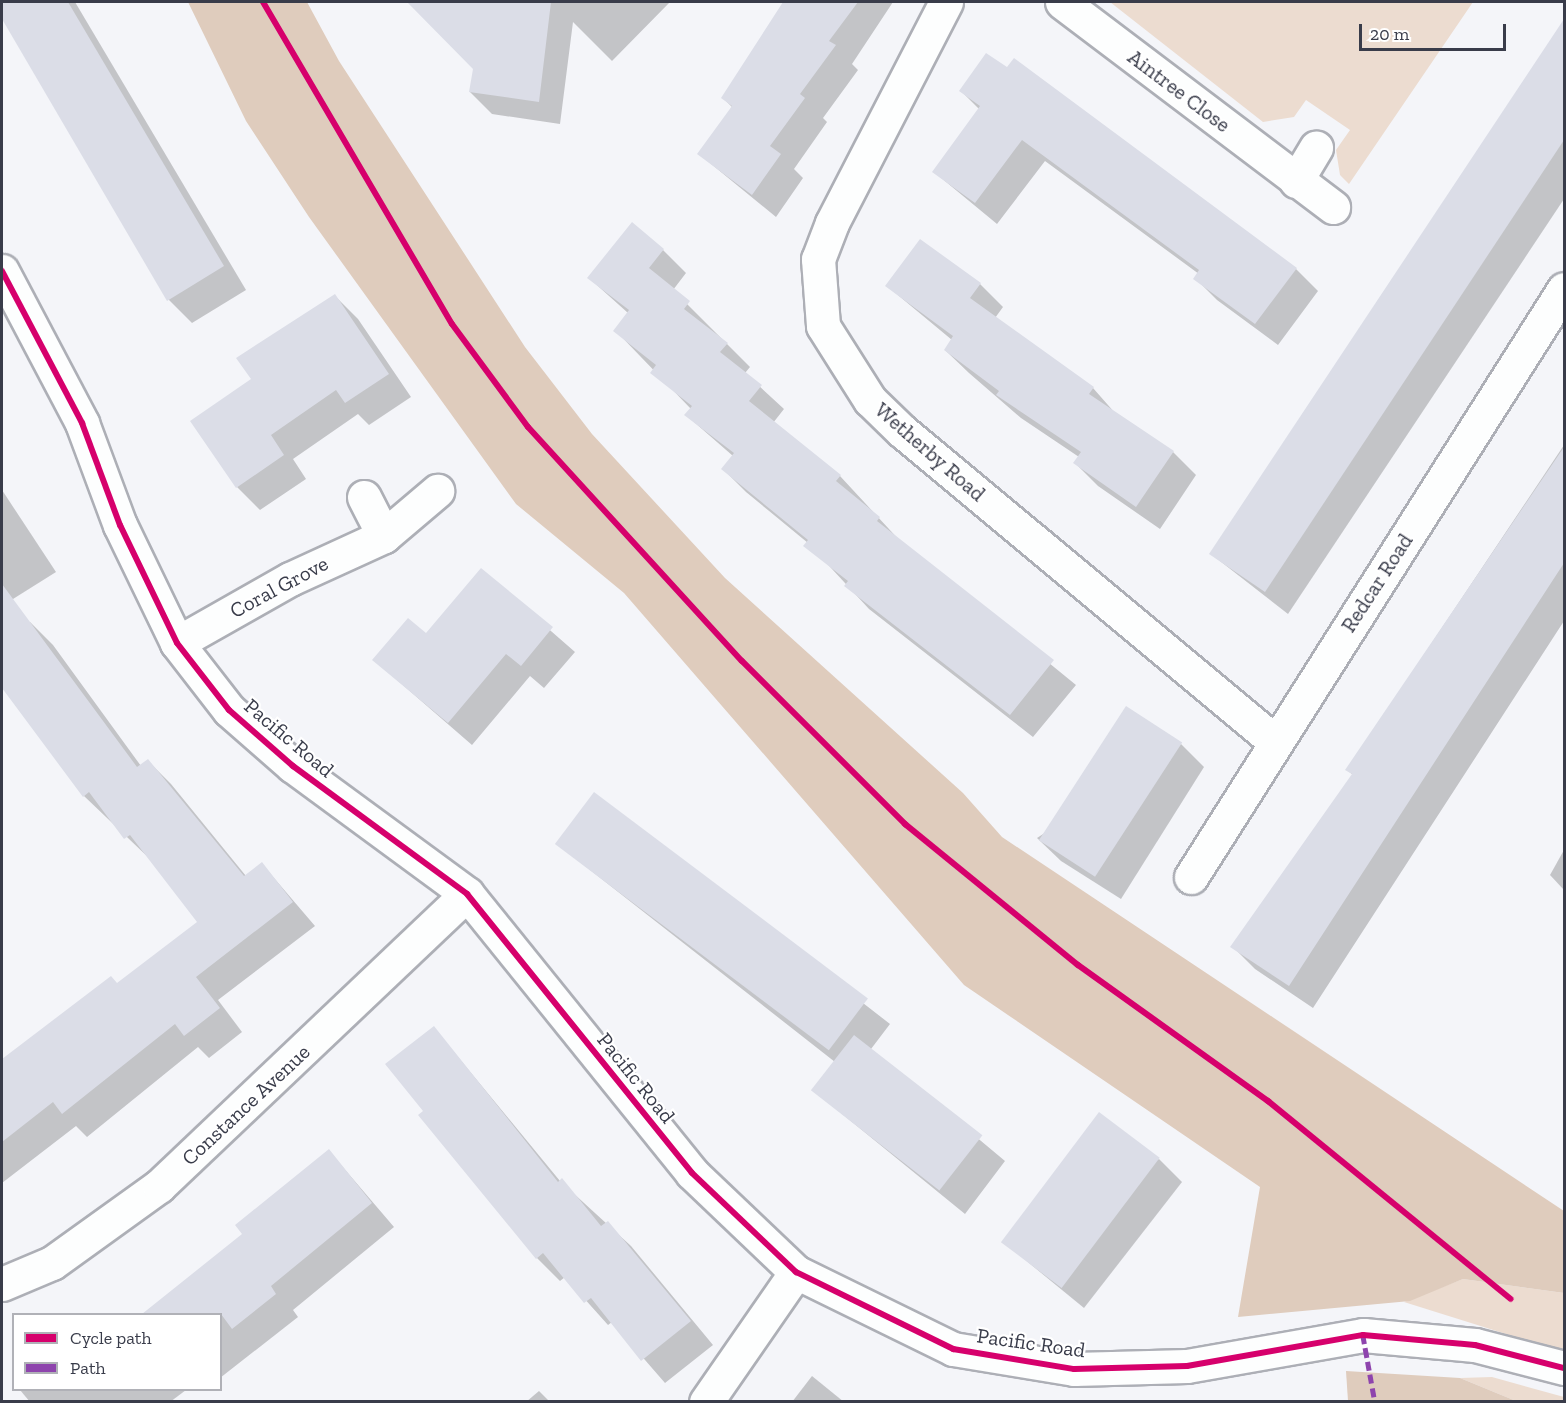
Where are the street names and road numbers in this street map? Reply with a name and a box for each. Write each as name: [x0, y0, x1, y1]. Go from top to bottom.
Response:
street label: Aintree Close: [1123, 44, 1235, 138]
street label: Wetherby Road: [870, 397, 990, 507]
street label: Redcar Road: [1336, 529, 1418, 637]
street label: Coral Grove: [226, 551, 332, 623]
street label: Pacific Road: [239, 693, 339, 783]
street label: Pacific Road: [592, 1028, 680, 1128]
street label: Constance Avenue: [177, 1039, 315, 1171]
street label: Pacific Road: [975, 1323, 1087, 1363]

